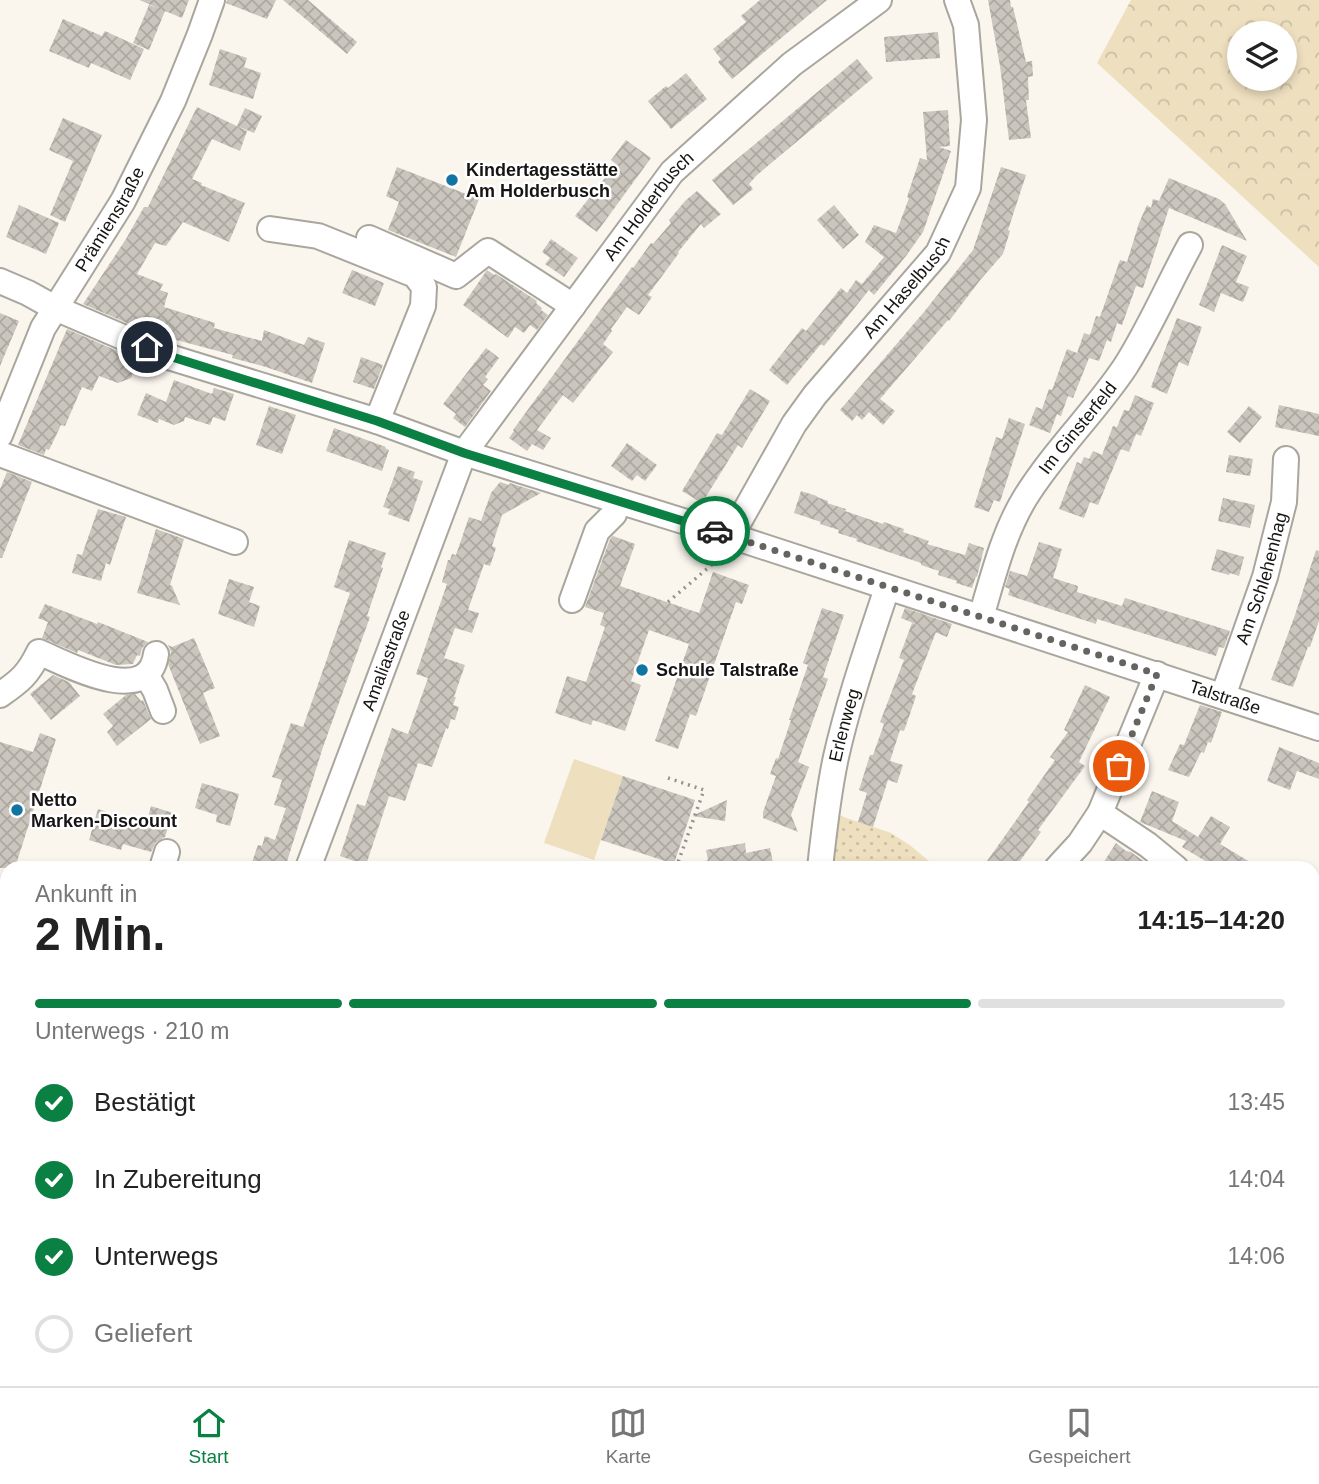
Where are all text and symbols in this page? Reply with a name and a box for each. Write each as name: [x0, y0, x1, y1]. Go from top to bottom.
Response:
map controls: [1227, 21, 1297, 91]
button: layers: [1227, 21, 1297, 91]
street label: Am Holderbusch: [600, 147, 698, 264]
place label: Kindertagesstätte Am Holderbusch: [466, 160, 618, 201]
street label: Prämienstraße: [71, 164, 148, 275]
marker: Kindertagesstätte Am Holderbusch: [444, 172, 460, 188]
street label: Am Haselbusch: [859, 233, 954, 342]
pin: [117, 317, 177, 377]
icon: home: [128, 328, 166, 366]
street label: Im Ginsterfeld: [1035, 378, 1121, 478]
courier: [680, 496, 750, 566]
street label: Am Schlehenhag: [1232, 510, 1291, 647]
icon: car: [696, 512, 734, 550]
street label: Amaliastraße: [358, 607, 414, 713]
place label: Schule Talstraße: [656, 660, 799, 680]
marker: Schule Talstraße: [634, 662, 650, 678]
street label: Talstraße: [1187, 676, 1263, 718]
street label: Erlenweg: [825, 686, 864, 764]
pin: [1089, 736, 1149, 796]
icon: bag: [1100, 747, 1138, 785]
place label: Netto Marken-Discount: [31, 790, 177, 831]
marker: Netto Marken-Discount: [9, 802, 25, 818]
text: Ankunft in: [35, 881, 137, 907]
text: 14:15–14:20: [1138, 905, 1285, 935]
text: 2 Min.: [35, 908, 165, 960]
text: Unterwegs · 210 m: [35, 1018, 229, 1044]
icon: check: [35, 1084, 73, 1122]
text: Bestätigt: [94, 1087, 195, 1117]
text: 13:45: [1227, 1089, 1285, 1115]
icon: check: [35, 1161, 73, 1199]
text: In Zubereitung: [94, 1164, 262, 1194]
text: 14:04: [1227, 1166, 1285, 1192]
icon: check: [35, 1238, 73, 1276]
text: Unterwegs: [94, 1241, 218, 1271]
text: 14:06: [1227, 1243, 1285, 1269]
text: Geliefert: [94, 1318, 192, 1348]
tab: Start: [189, 1404, 229, 1468]
tab: Karte: [606, 1404, 651, 1468]
tab: Gespeichert: [1028, 1404, 1131, 1468]

